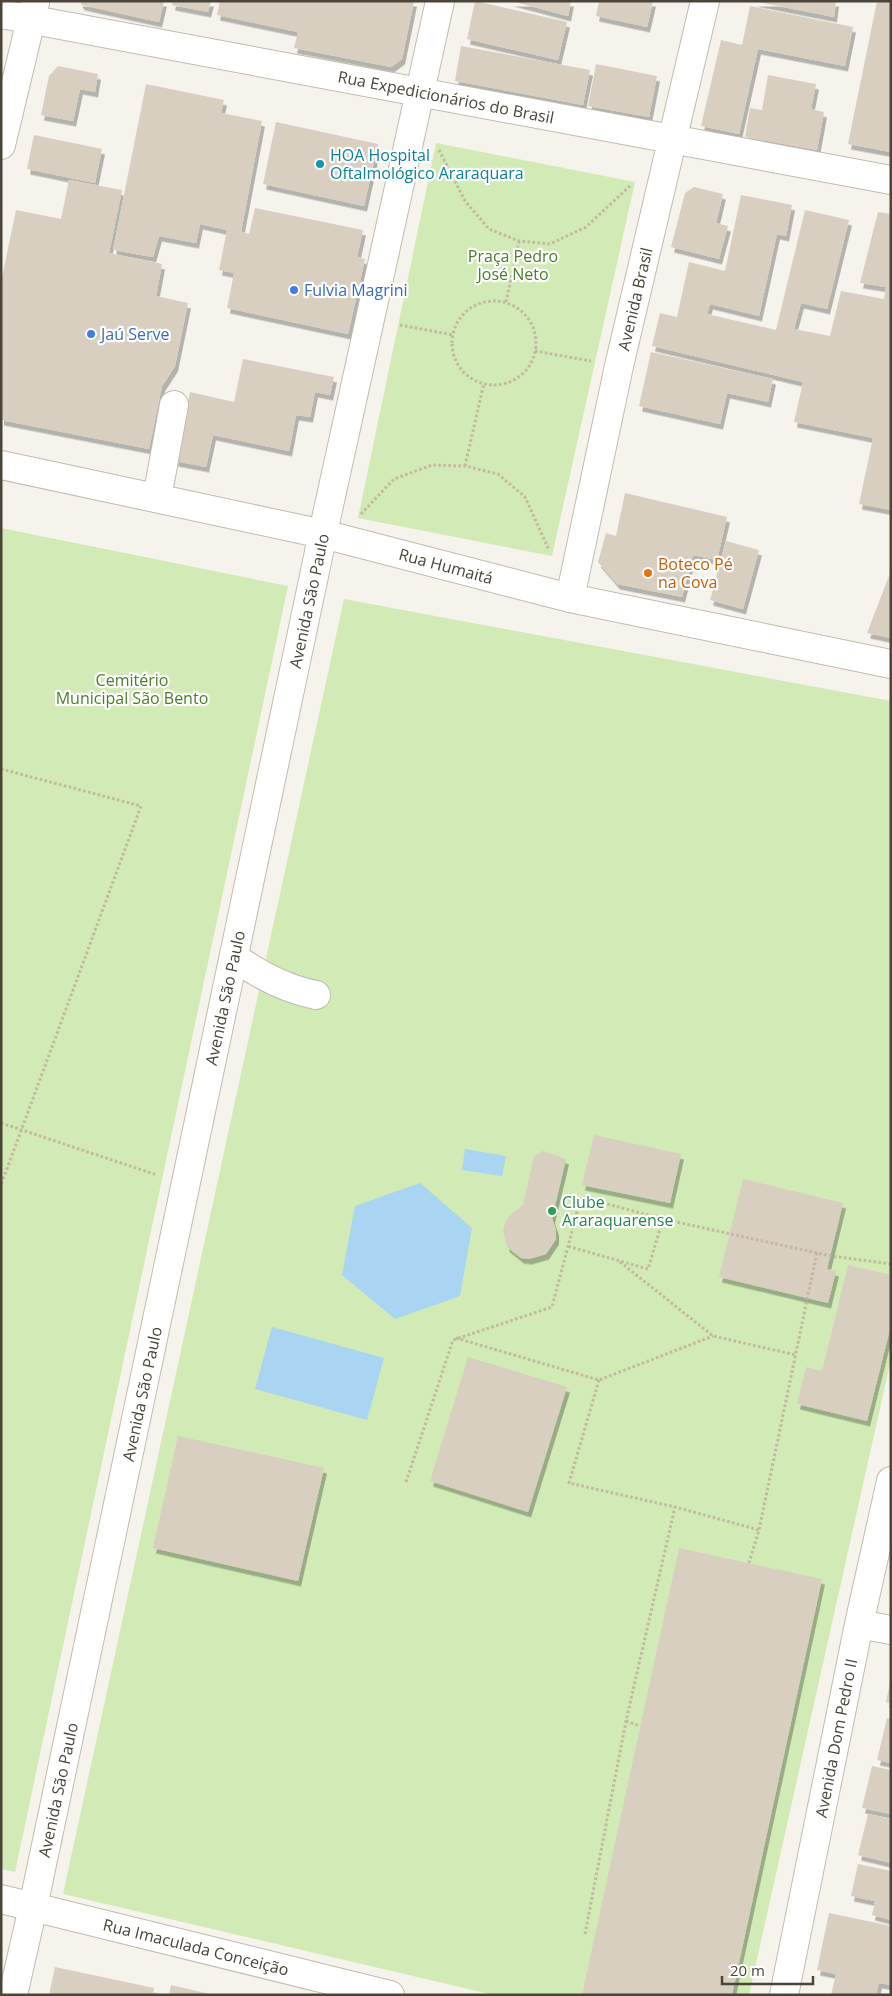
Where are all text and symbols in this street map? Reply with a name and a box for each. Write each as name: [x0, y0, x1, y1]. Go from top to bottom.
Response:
street label: Rua Expedicionários do Brasil: [336, 65, 556, 129]
place label: HOA Hospital Oftalmológico Araraquara: [330, 144, 524, 184]
marker: HOA Hospital Oftalmológico Araraquara: [314, 158, 326, 170]
park label: Praça Pedro José Neto: [468, 245, 558, 285]
street label: Avenida Brasil: [612, 245, 658, 353]
place label: Fulvia Magrini: [304, 279, 408, 301]
marker: Fulvia Magrini: [288, 284, 300, 296]
place label: Jaú Serve: [99, 323, 169, 345]
marker: Jaú Serve: [85, 328, 97, 340]
street label: Avenida São Paulo: [284, 532, 334, 670]
street label: Rua Humaitá: [396, 543, 496, 589]
place label: Boteco Pé na Cova: [658, 553, 733, 593]
marker: Boteco Pé na Cova: [642, 567, 654, 579]
park label: Cemitério Municipal São Bento: [56, 669, 208, 709]
street label: Avenida São Paulo: [200, 929, 250, 1067]
place label: Clube Araraquarense: [562, 1191, 673, 1231]
marker: Clube Araraquarense: [546, 1205, 558, 1217]
street label: Avenida São Paulo: [117, 1325, 167, 1463]
street label: Avenida Dom Pedro II: [810, 1657, 862, 1819]
street label: Avenida São Paulo: [33, 1721, 83, 1859]
street label: Rua Imaculada Conceição: [101, 1913, 291, 1981]
scale bar: [722, 1954, 813, 1986]
text: 20 m: [730, 1960, 765, 1980]

